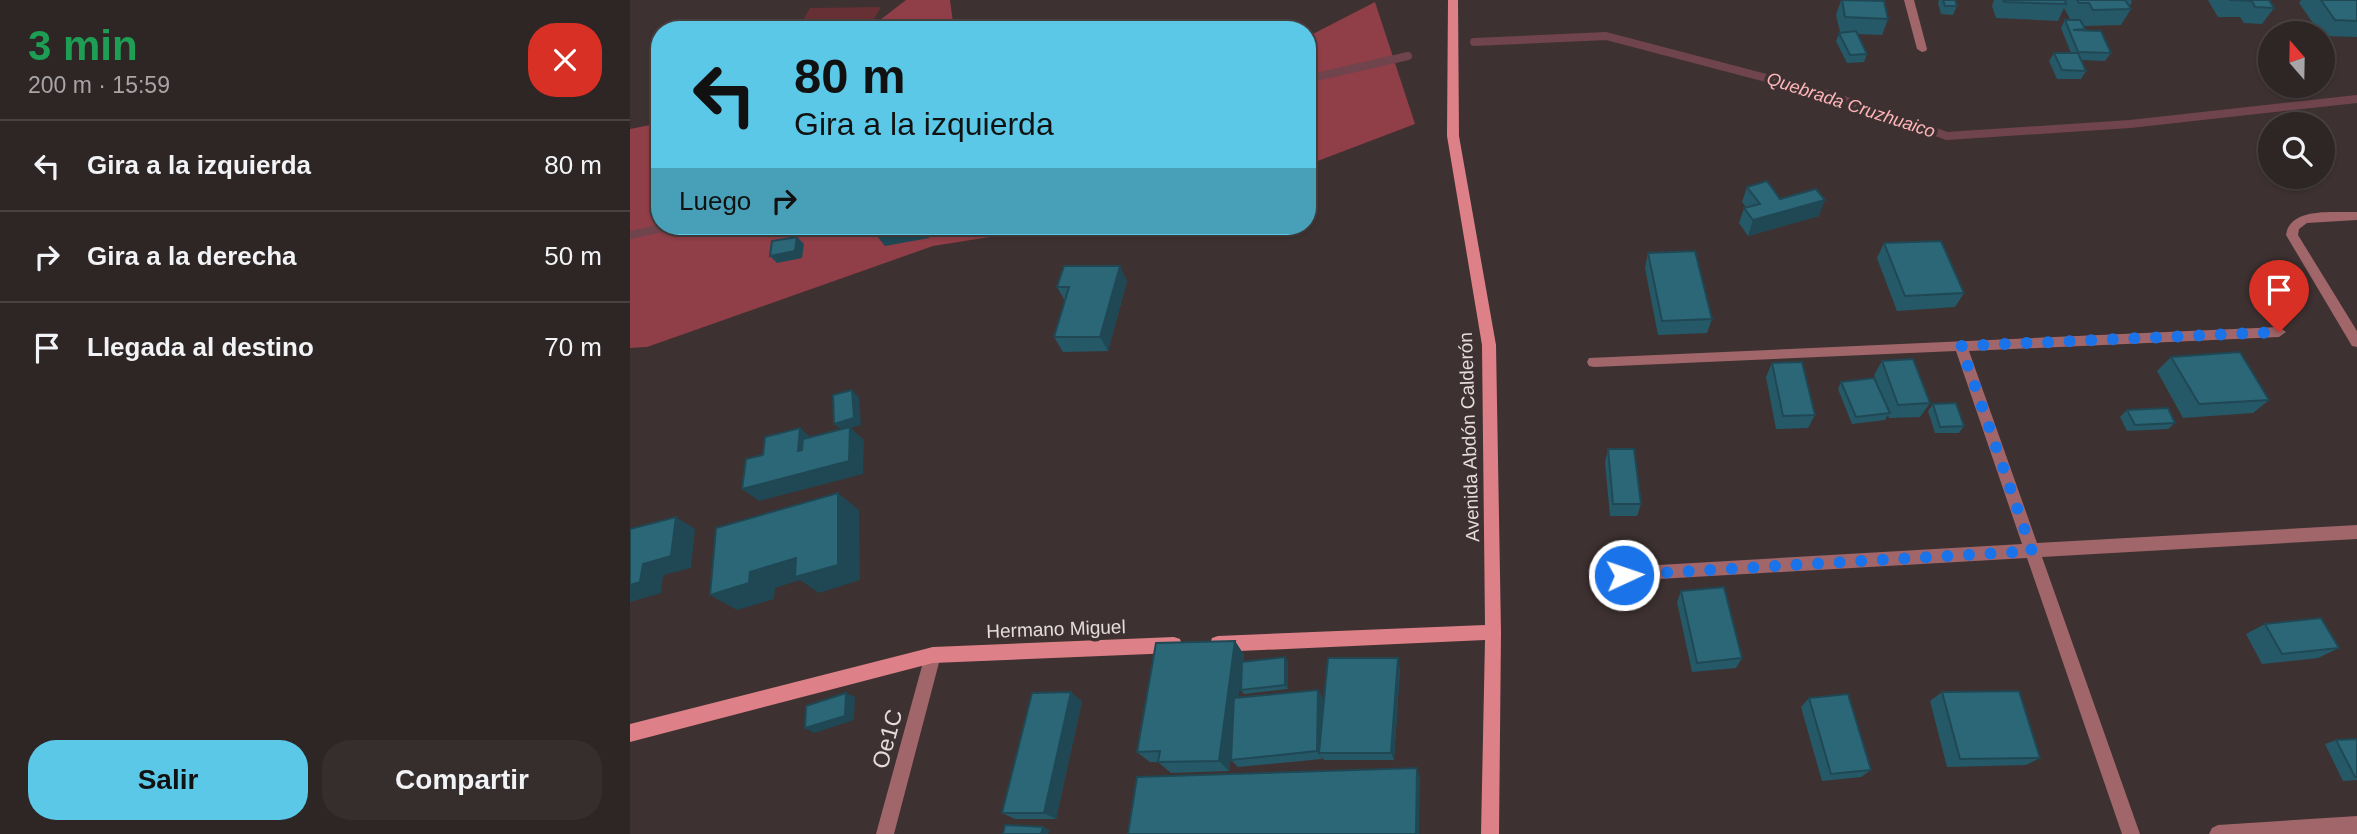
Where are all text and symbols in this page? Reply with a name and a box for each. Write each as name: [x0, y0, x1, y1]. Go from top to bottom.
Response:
north arrow: [2258, 21, 2334, 98]
map controls: [2258, 21, 2335, 189]
text: 3 min: [28, 22, 138, 69]
button: close: [528, 23, 602, 97]
icon: left: [679, 49, 770, 140]
text: 80 m: [794, 49, 906, 103]
water label: Quebrada Cruzhuaico: [1764, 68, 1938, 142]
text: 200 m · 15:59: [28, 72, 170, 98]
text: Gira a la izquierda: [794, 106, 1054, 142]
button: search: [2258, 112, 2335, 189]
icon: left: [28, 147, 66, 185]
text: Gira a la izquierda: [87, 150, 311, 180]
text: 80 m: [544, 150, 602, 180]
icon: right: [765, 182, 803, 220]
text: Luego: [679, 186, 751, 216]
icon: right: [28, 238, 66, 276]
text: Gira a la derecha: [87, 241, 297, 271]
text: 50 m: [544, 241, 602, 271]
pin: [2249, 260, 2309, 332]
icon: arrive: [2260, 271, 2298, 309]
icon: arrive: [28, 329, 66, 367]
text: Llegada al destino: [87, 332, 314, 362]
text: 70 m: [544, 332, 602, 362]
street label: Avenida Abdón Calderón: [1455, 332, 1483, 542]
position arrow: [1587, 538, 1661, 612]
street label: Hermano Miguel: [986, 616, 1126, 642]
street label: Oe1C: [867, 707, 907, 771]
button: Salir: [28, 740, 308, 820]
button: Compartir: [322, 740, 602, 820]

